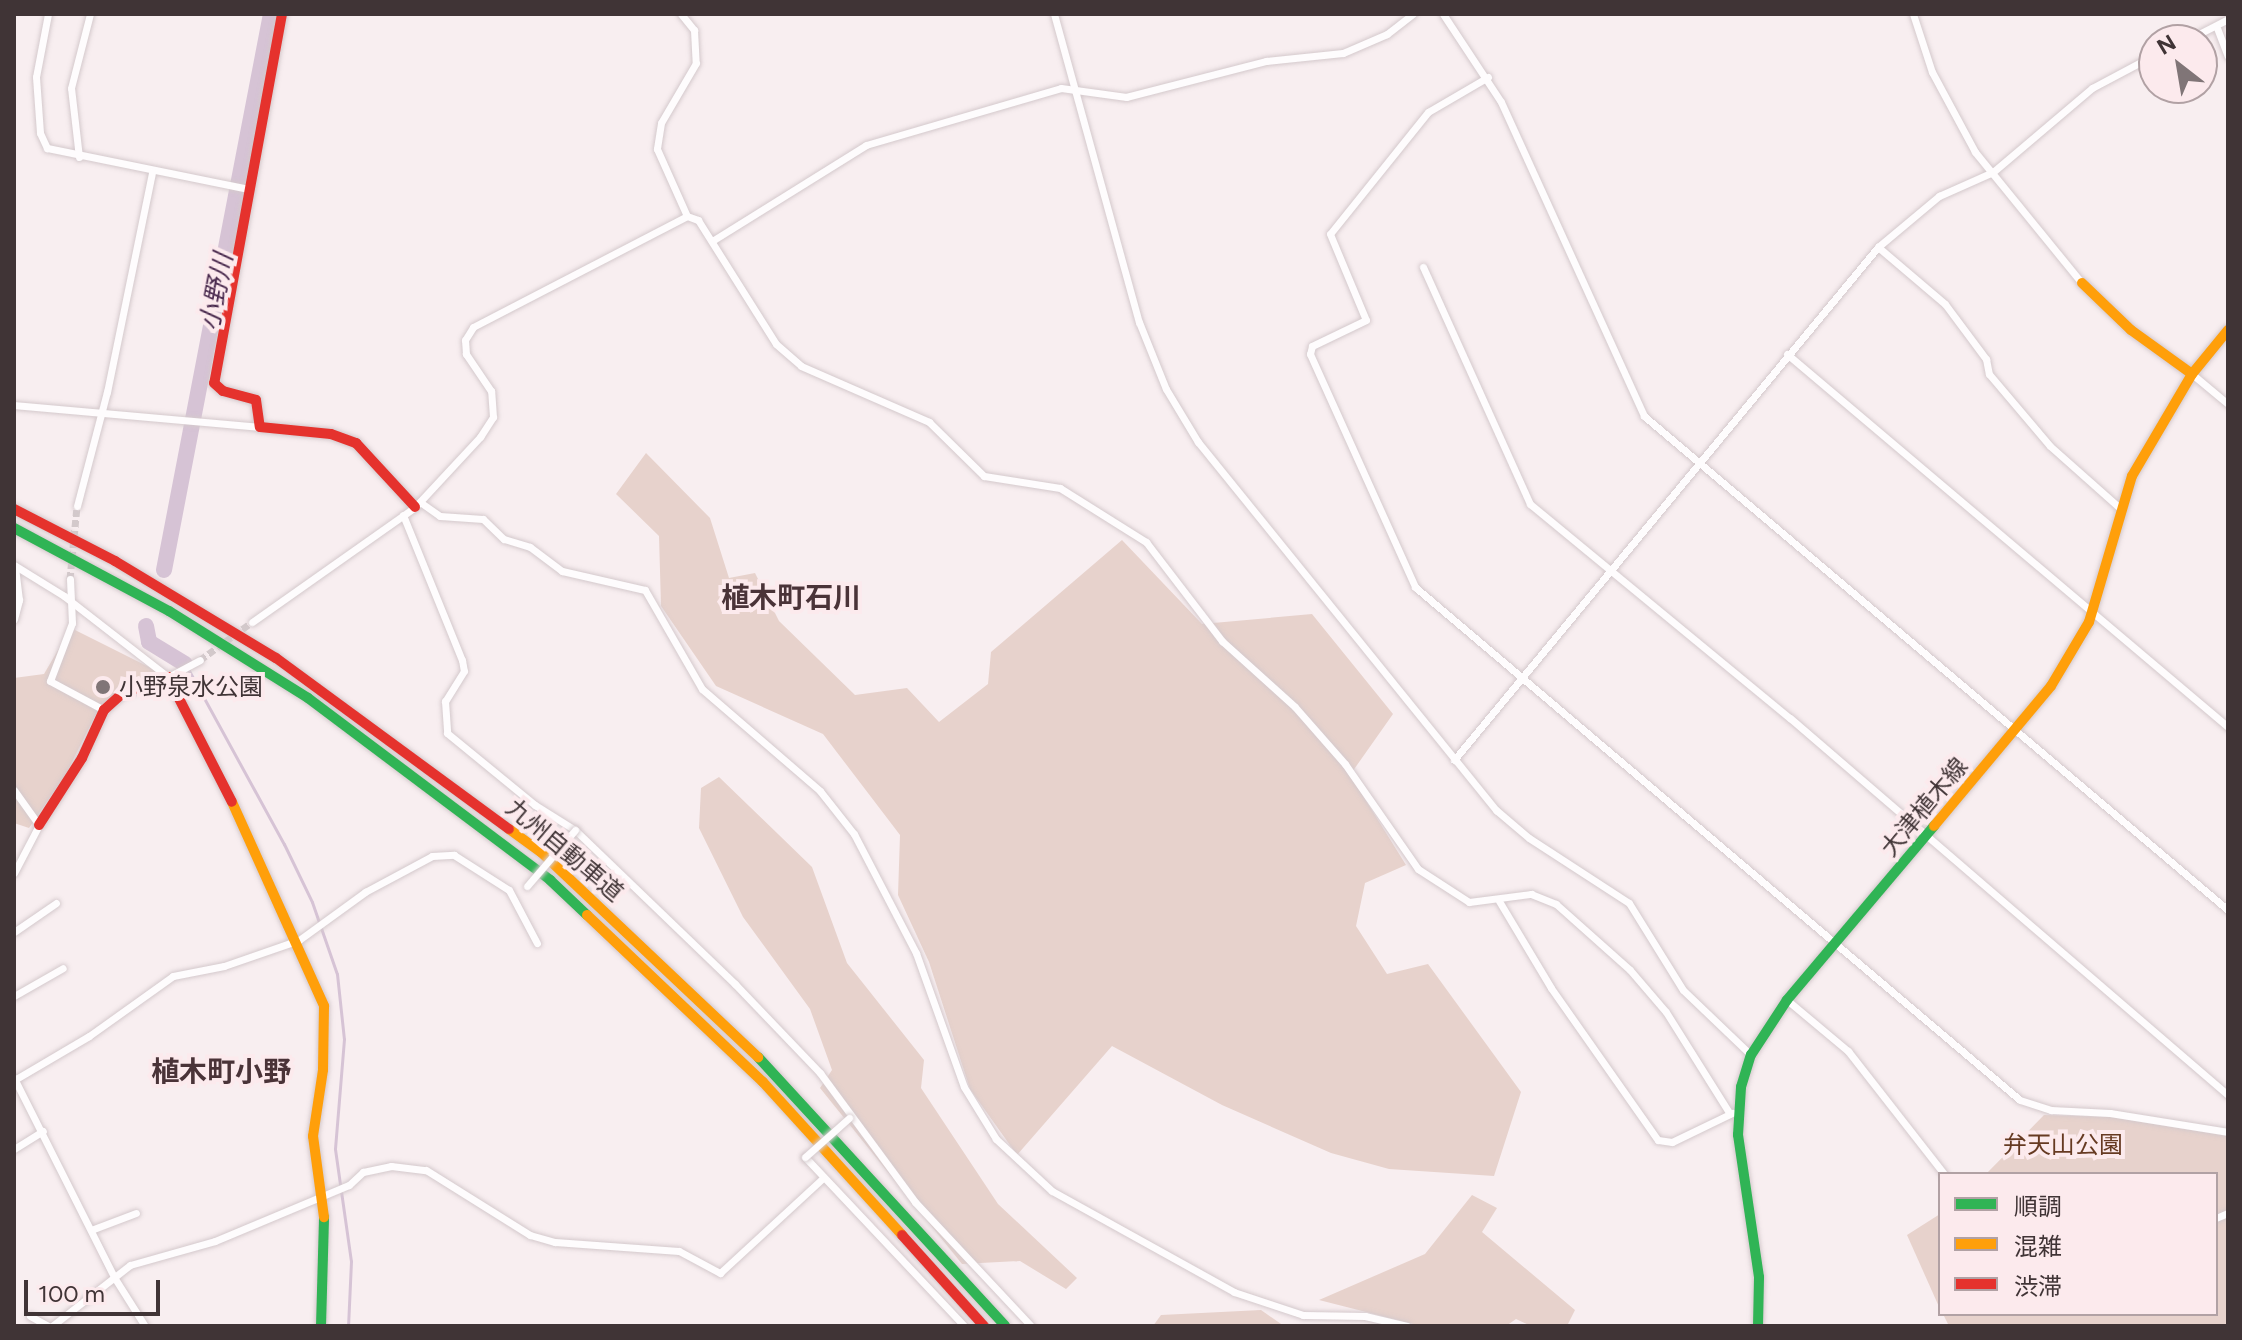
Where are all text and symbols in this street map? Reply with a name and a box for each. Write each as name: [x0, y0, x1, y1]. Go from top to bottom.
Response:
north arrow: [2138, 24, 2218, 104]
text: N: [2152, 29, 2181, 61]
water label: 小野川: [194, 251, 240, 333]
district label: 植木町石川: [721, 580, 861, 614]
place label: 小野泉水公園: [119, 673, 263, 701]
marker: 小野泉水公園: [94, 678, 112, 696]
street label: 大津植木線: [1874, 752, 1974, 862]
street label: 九州自動車道: [501, 793, 629, 907]
district label: 植木町小野: [151, 1054, 291, 1088]
park label: 弁天山公園: [2003, 1131, 2123, 1159]
legend: [1938, 1172, 2218, 1316]
text: 順調: [2014, 1192, 2062, 1221]
text: 混雑: [2014, 1232, 2062, 1261]
scale bar: [28, 1264, 164, 1314]
text: 渋滞: [2014, 1272, 2062, 1301]
text: 100 m: [38, 1279, 105, 1308]

